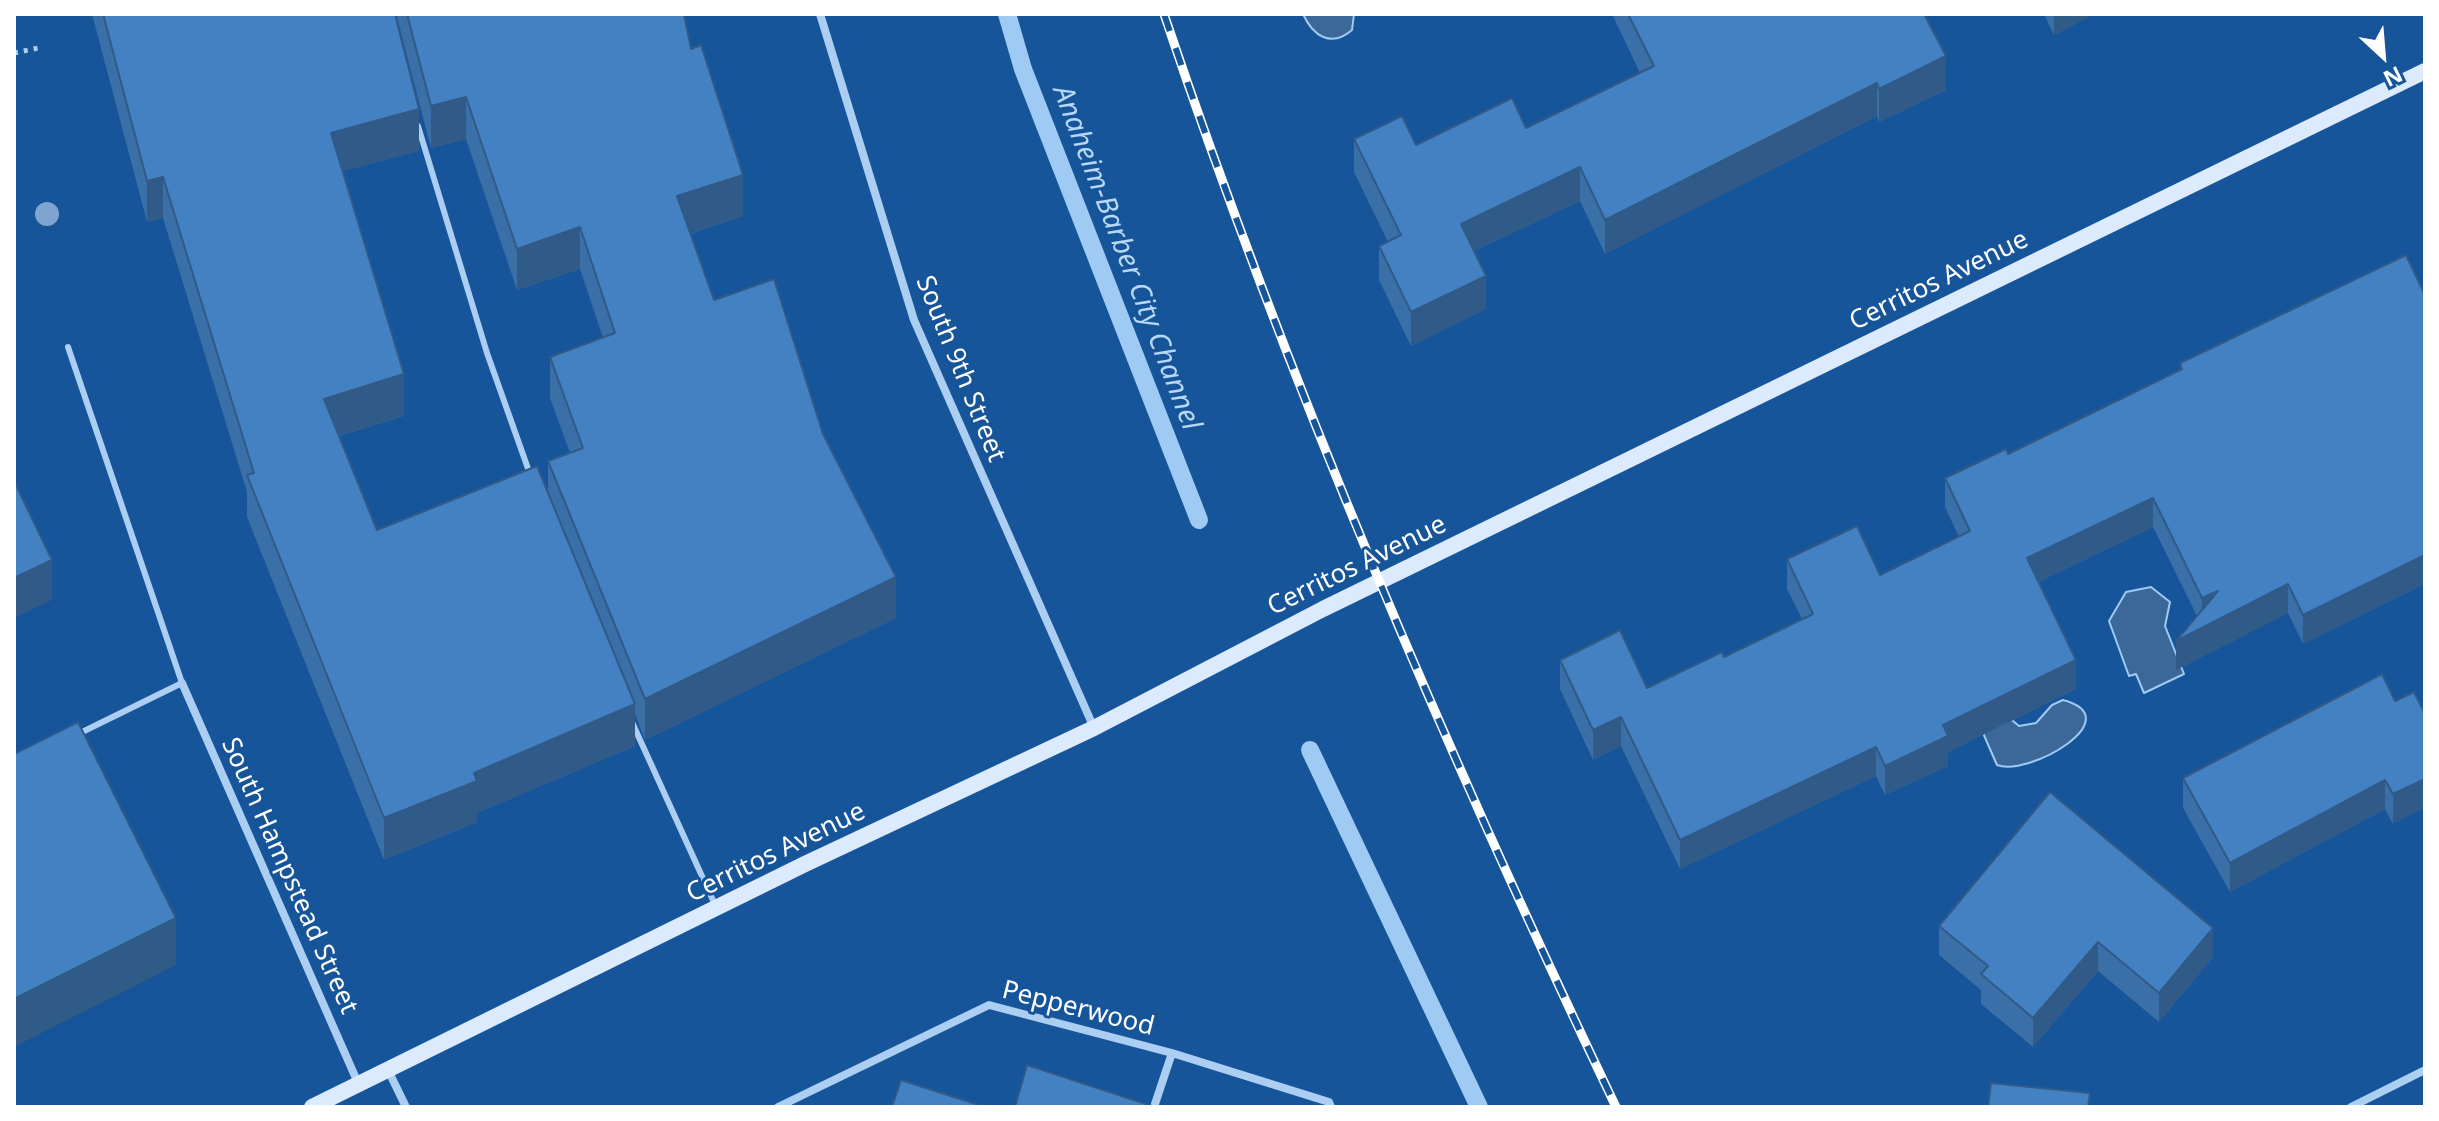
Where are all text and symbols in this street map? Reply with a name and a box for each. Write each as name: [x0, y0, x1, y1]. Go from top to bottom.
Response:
north arrow: [2343, 16, 2423, 96]
text: N: [2379, 60, 2408, 95]
water label: Anaheim-Barber City Channel: [1045, 81, 1207, 435]
street label: Cerritos Avenue: [1845, 224, 2033, 338]
street label: South 9th Street: [908, 271, 1012, 467]
street label: Cerritos Avenue: [1263, 509, 1451, 623]
street label: South Hampstead Street: [214, 733, 364, 1019]
street label: Cerritos Avenue: [682, 796, 870, 910]
street label: Pepperwood: [999, 975, 1157, 1043]

